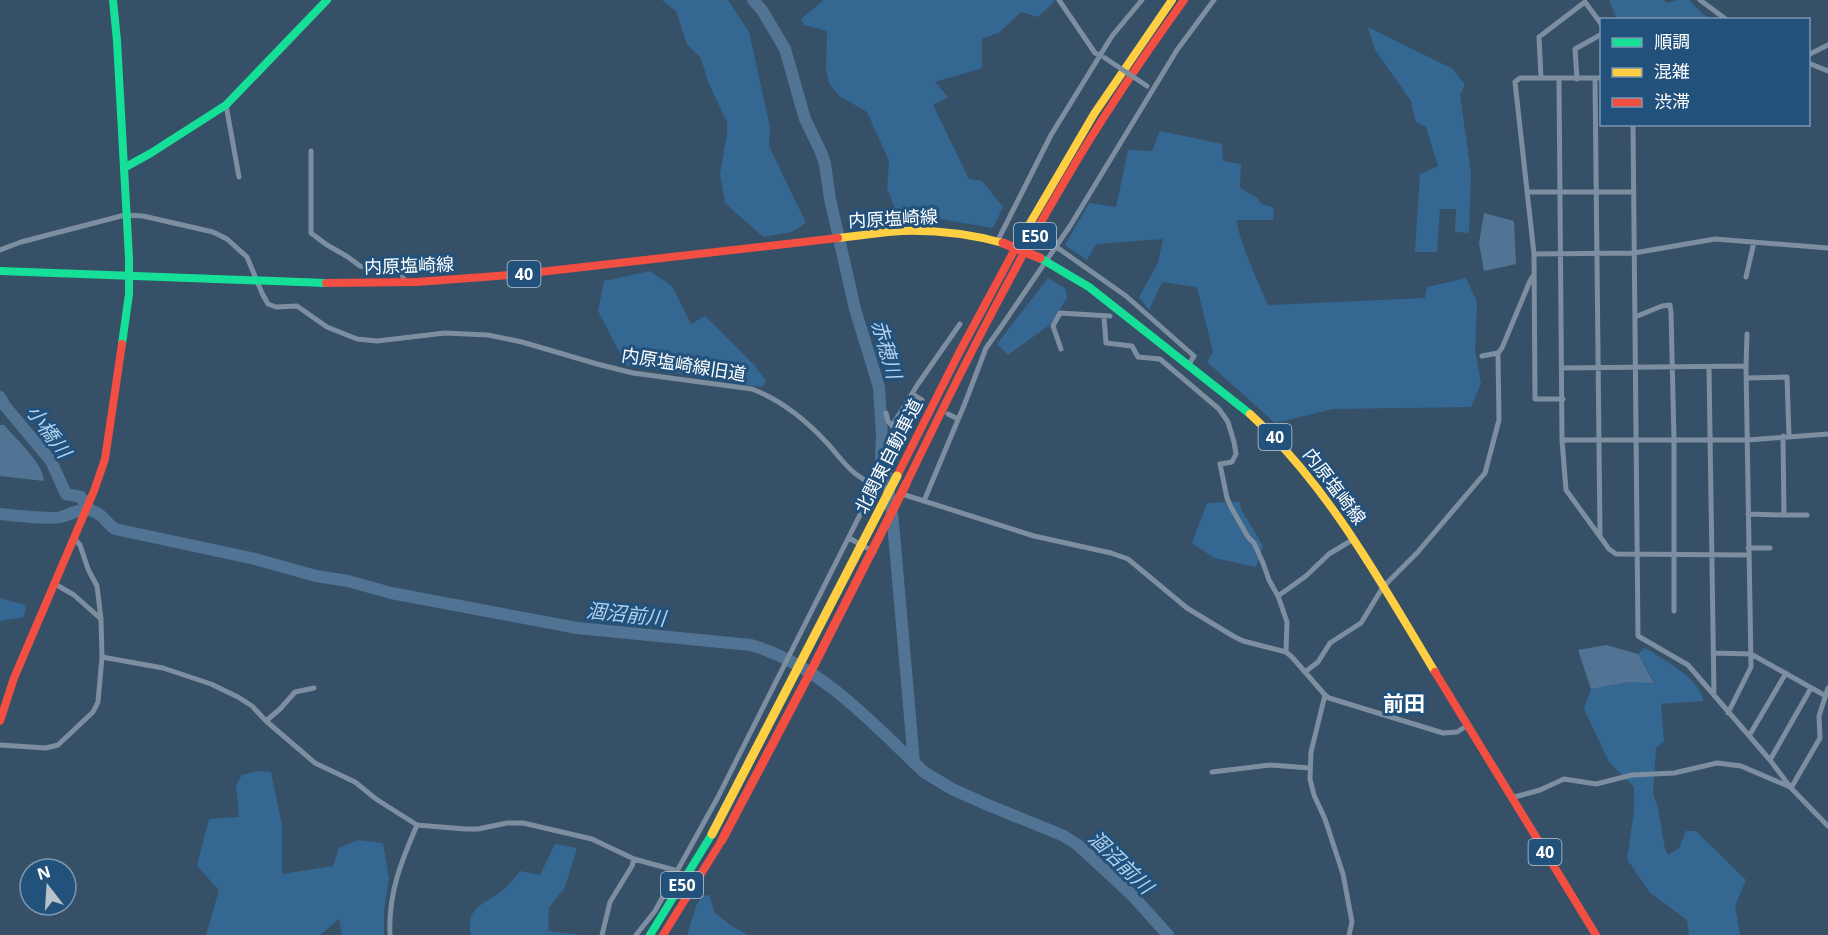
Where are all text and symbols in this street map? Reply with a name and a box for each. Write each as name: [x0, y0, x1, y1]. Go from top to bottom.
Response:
legend: [1600, 18, 1810, 126]
text: 順調: [1654, 29, 1690, 53]
text: 混雑: [1654, 59, 1690, 83]
text: 渋滞: [1654, 89, 1690, 113]
street label: 内原塩崎線: [847, 204, 939, 232]
road number: E50: [1014, 223, 1056, 249]
street label: 内原塩崎線: [364, 251, 454, 279]
road number: 40: [508, 261, 540, 287]
water label: 赤穂川: [866, 316, 909, 383]
street label: 内原塩崎線旧道: [620, 342, 748, 386]
street label: 北関東自動車道: [849, 394, 927, 518]
water label: 小橋川: [20, 399, 79, 465]
road number: 40: [1258, 424, 1292, 450]
street label: 内原塩崎線: [1298, 443, 1372, 529]
water label: 涸沼前川: [585, 596, 669, 632]
district label: 前田: [1383, 689, 1425, 717]
water label: 涸沼前川: [1083, 825, 1161, 901]
road number: 40: [1528, 839, 1562, 865]
north arrow: [18, 857, 78, 917]
text: N: [34, 860, 53, 885]
road number: E50: [661, 872, 703, 898]

